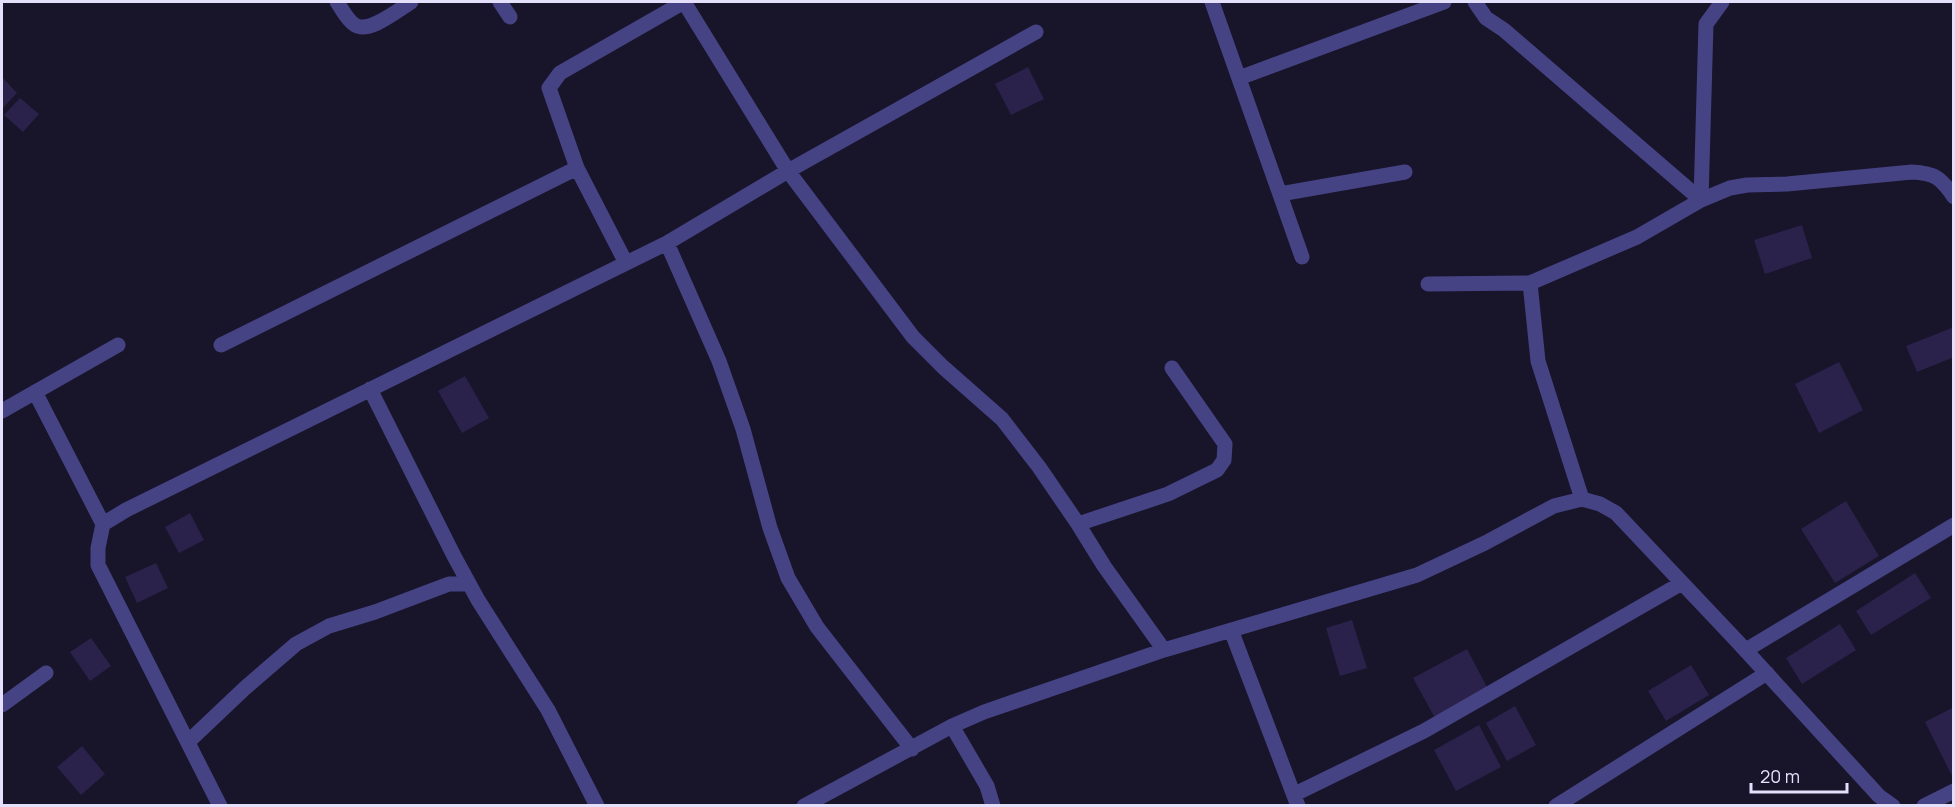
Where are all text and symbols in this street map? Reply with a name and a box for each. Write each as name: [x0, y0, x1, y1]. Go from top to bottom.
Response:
scale bar: [1751, 756, 1847, 794]
text: 20 m: [1760, 764, 1800, 788]

